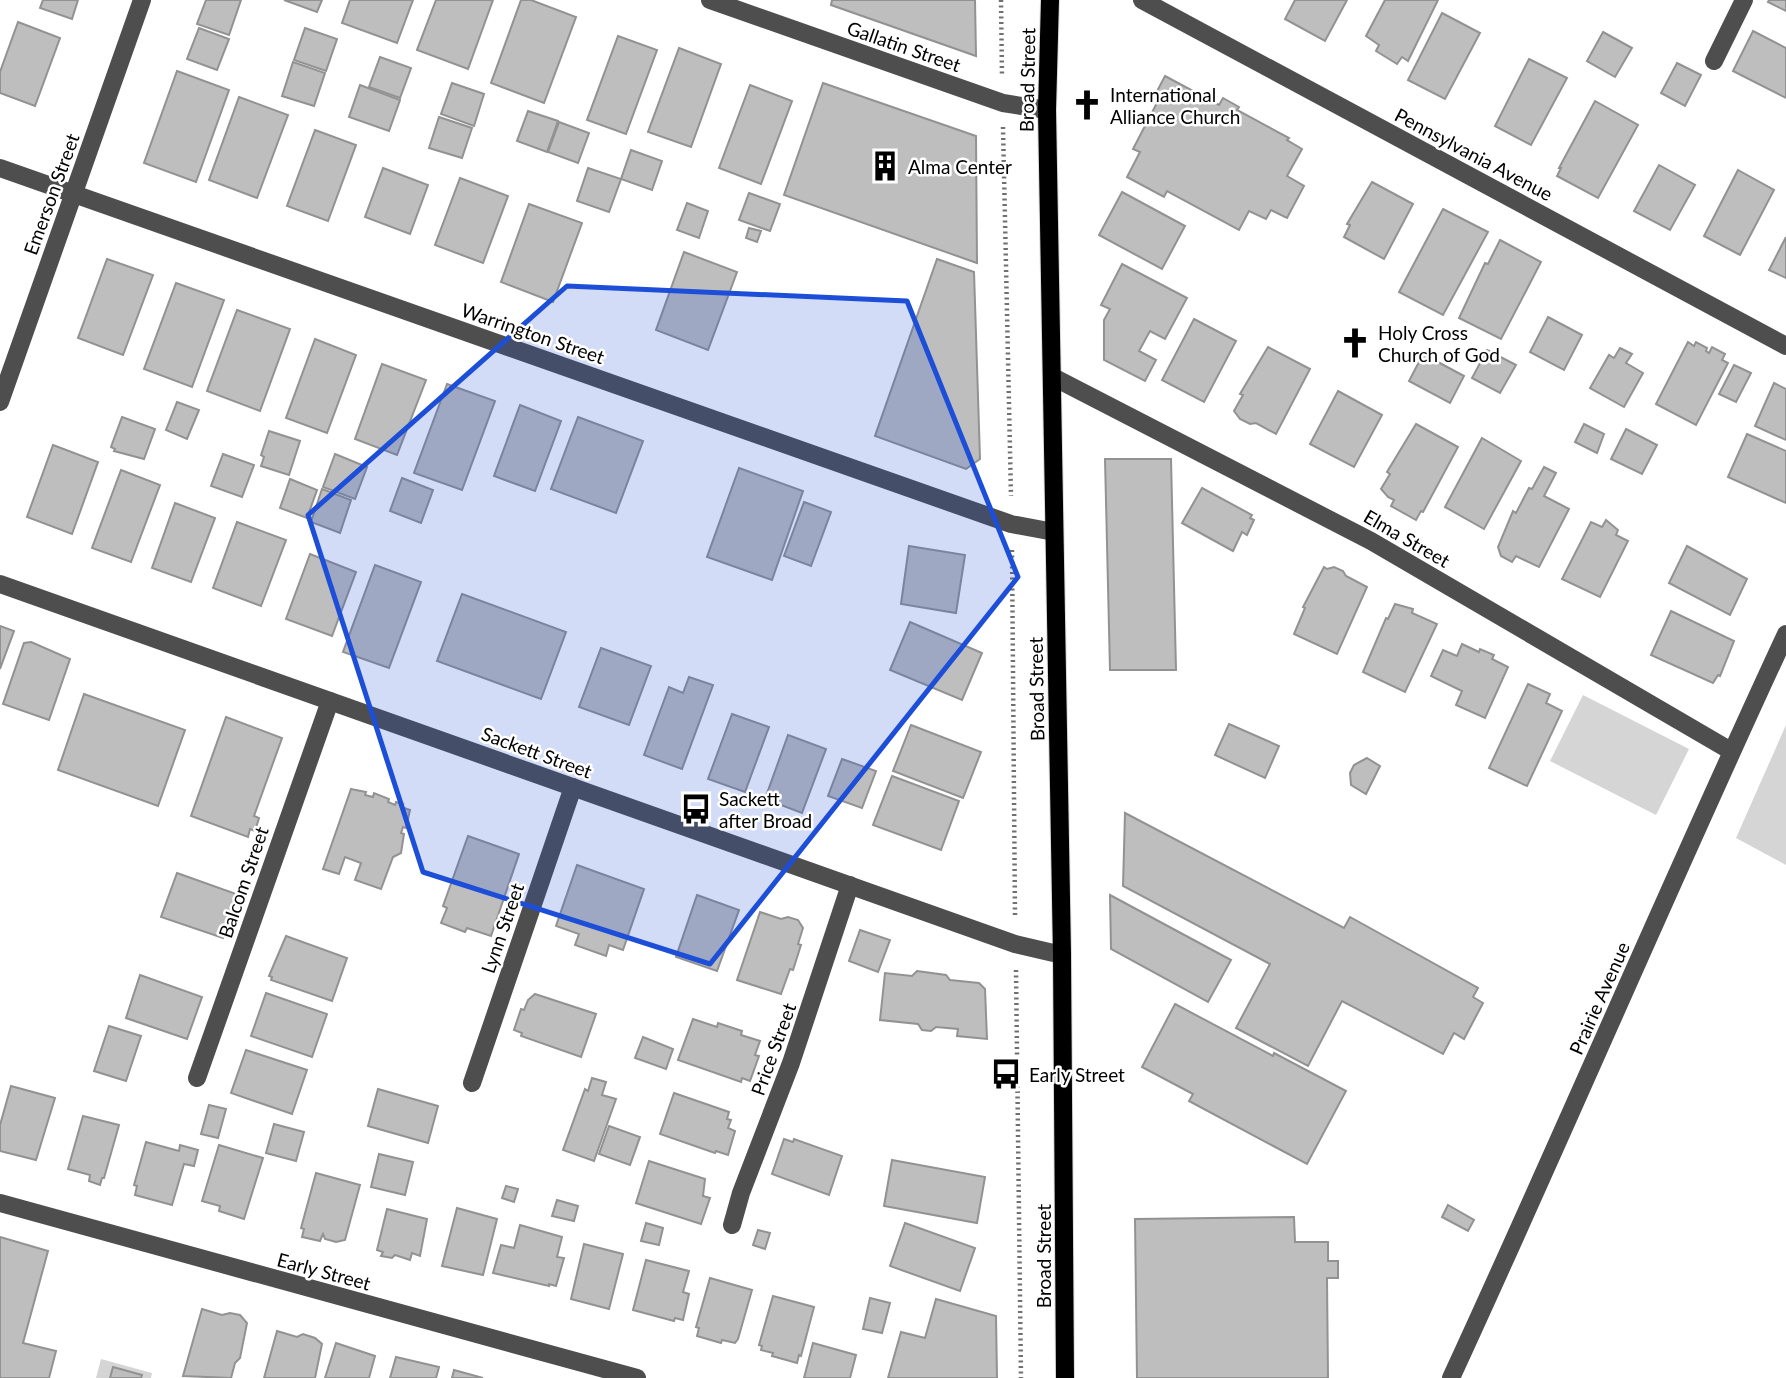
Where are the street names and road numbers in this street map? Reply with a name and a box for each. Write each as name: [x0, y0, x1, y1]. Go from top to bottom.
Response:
street label: Gallatin Street: [844, 16, 964, 76]
street label: Broad Street: [1015, 27, 1039, 132]
street label: Pennsylvania Avenue: [1391, 103, 1557, 205]
street label: Emerson Street: [18, 130, 84, 258]
street label: Warrington Street: [458, 298, 608, 368]
street label: Elma Street: [1360, 504, 1454, 572]
street label: Broad Street: [1024, 636, 1048, 741]
street label: Sackett Street: [479, 721, 595, 783]
street label: Balcom Street: [213, 823, 273, 941]
street label: Lynn Street: [476, 880, 528, 976]
street label: Prairie Avenue: [1564, 938, 1634, 1058]
street label: Price Street: [746, 1000, 800, 1098]
street label: Broad Street: [1032, 1204, 1055, 1308]
street label: Early Street: [275, 1247, 373, 1295]

